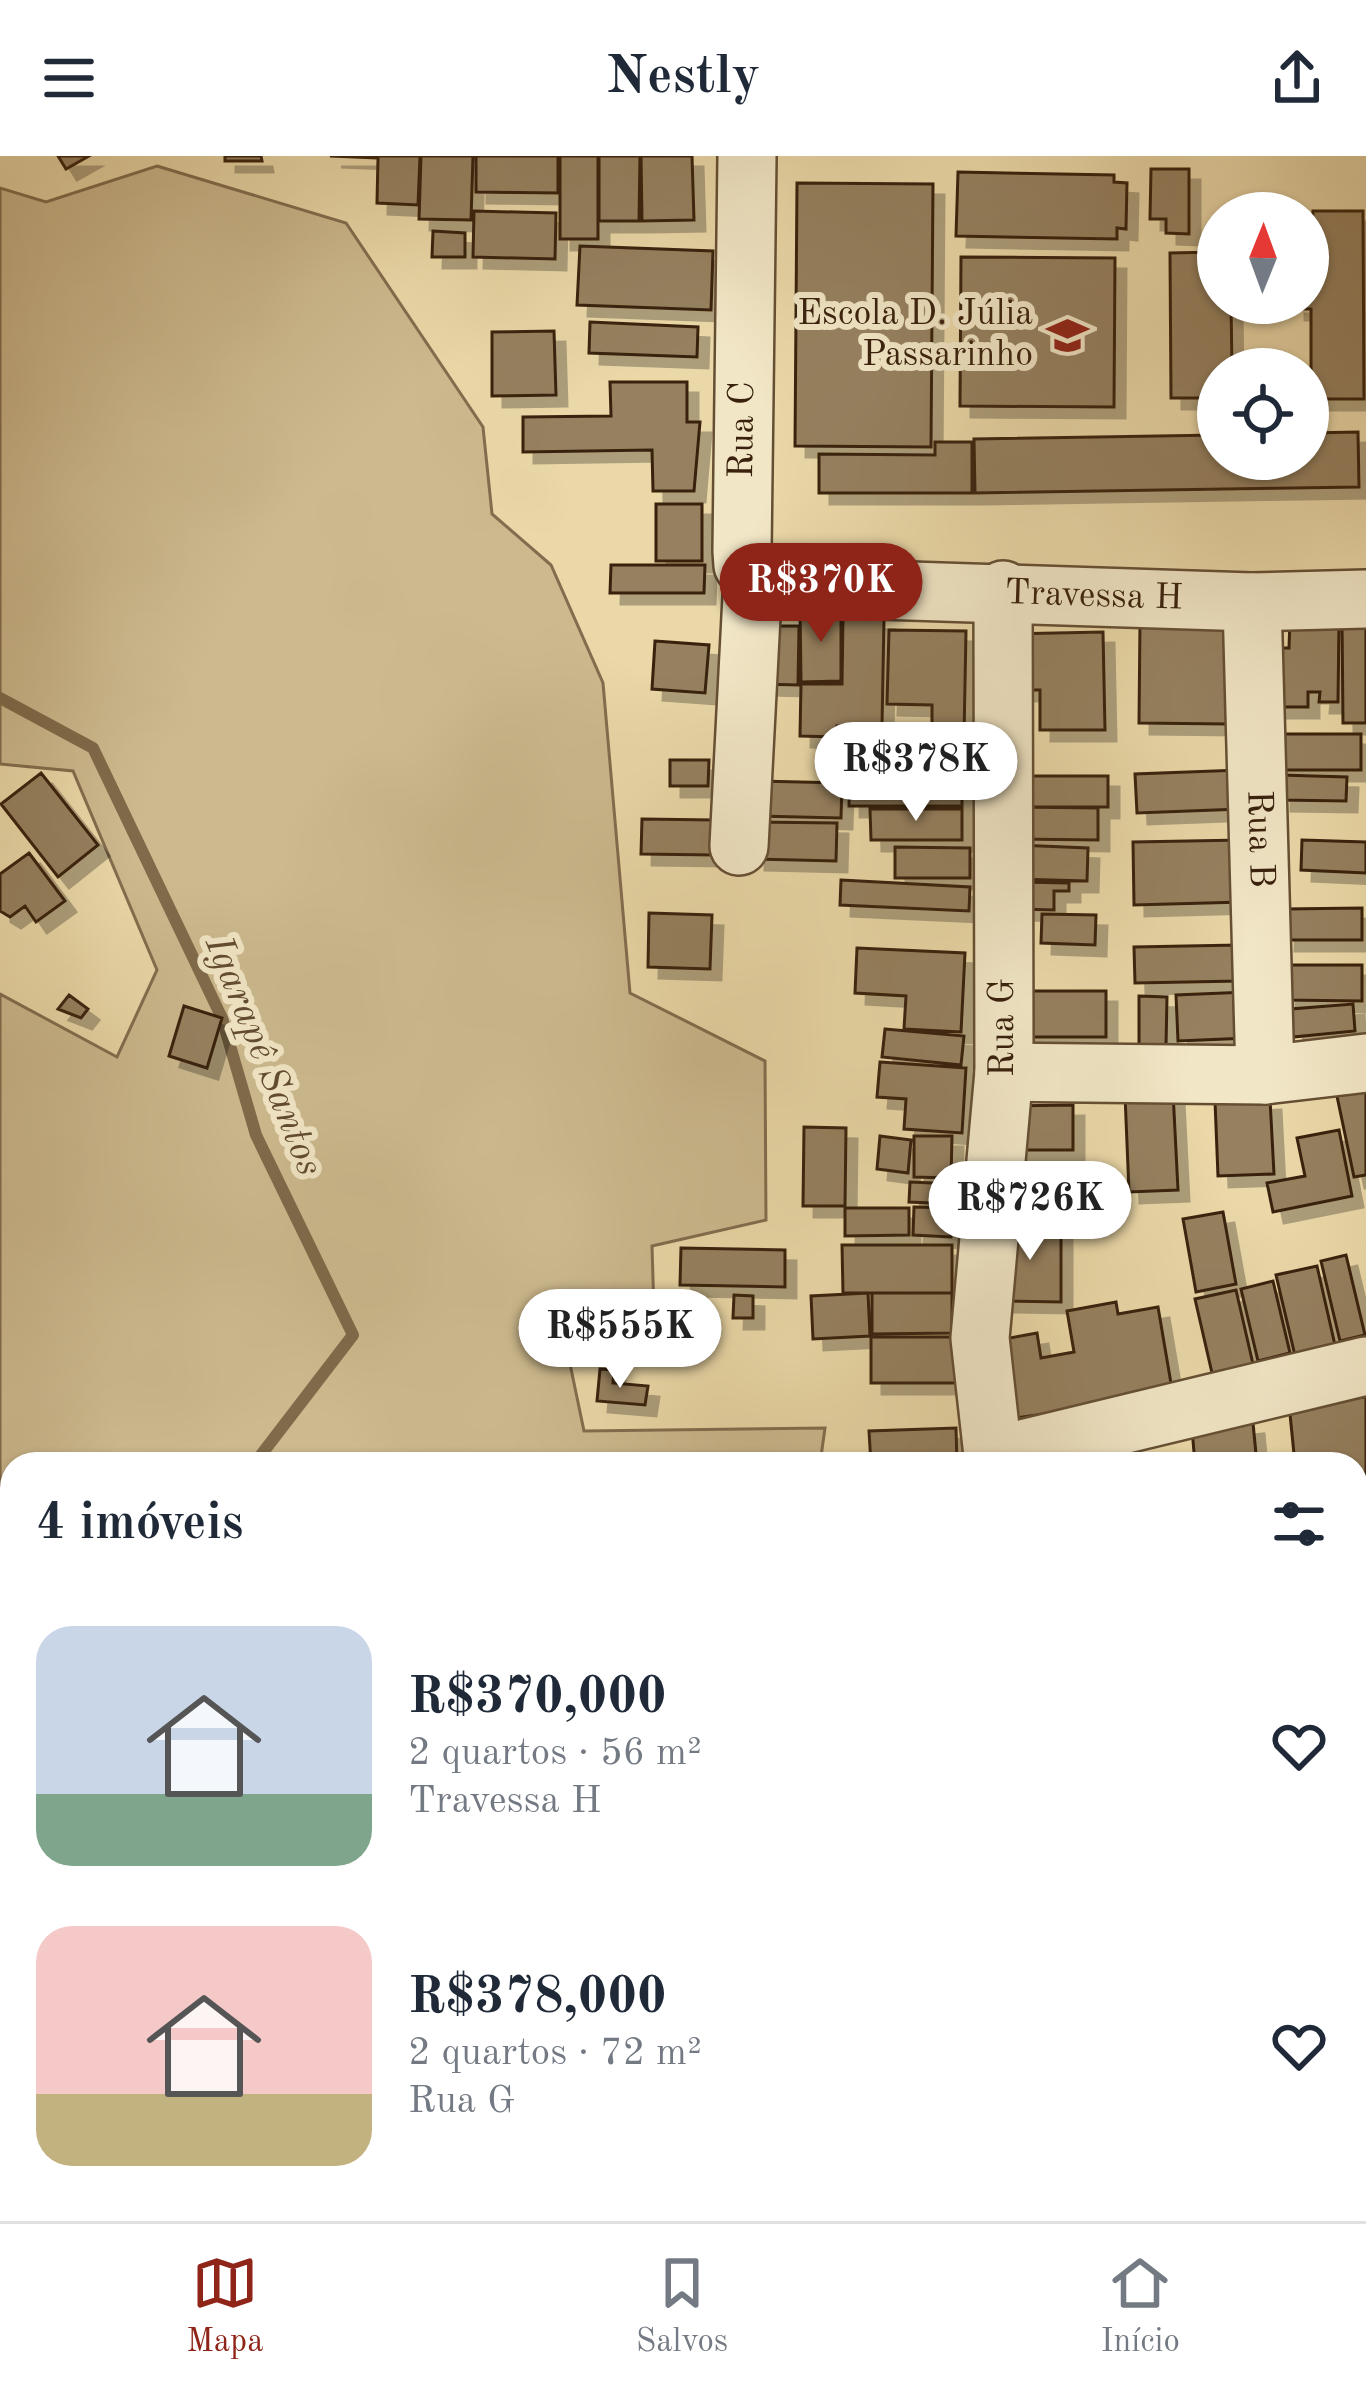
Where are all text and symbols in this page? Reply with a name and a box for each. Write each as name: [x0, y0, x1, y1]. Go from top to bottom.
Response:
icon: menu: [36, 45, 102, 111]
icon: share: [1264, 45, 1330, 111]
text: Nestly: [606, 51, 760, 105]
north arrow: [1197, 192, 1329, 324]
map controls: [1197, 192, 1329, 480]
place label: Escola D. Júlia Passarinho: [797, 297, 1033, 374]
school or university icon: Escola D. Júlia Passarinho: [1044, 313, 1090, 359]
button: locate: [1197, 348, 1329, 480]
street label: Rua C: [725, 381, 762, 479]
pin: R$370K: [723, 543, 919, 645]
text: R$370K: [747, 562, 895, 601]
street label: Travessa H: [1004, 576, 1184, 618]
pin: R$378K: [818, 722, 1014, 824]
text: R$378K: [842, 741, 990, 780]
street label: Rua B: [1239, 790, 1278, 888]
water label: Igarapê Santos: [197, 929, 329, 1182]
street label: Rua G: [986, 978, 1022, 1077]
pin: R$726K: [932, 1161, 1128, 1263]
text: R$726K: [956, 1180, 1104, 1219]
pin: R$555K: [522, 1289, 718, 1391]
text: R$555K: [546, 1308, 694, 1347]
icon: filters: [1266, 1491, 1332, 1557]
text: 4 imóveis: [36, 1499, 243, 1550]
text: R$370,000: [408, 1673, 667, 1724]
icon: home: [132, 1674, 276, 1818]
icon: heart: [1266, 1713, 1332, 1779]
text: 2 quartos · 56 m²: [408, 1734, 702, 1773]
text: Travessa H: [408, 1782, 601, 1821]
text: R$378,000: [408, 1973, 667, 2024]
icon: home: [132, 1974, 276, 2118]
icon: heart: [1266, 2013, 1332, 2079]
text: 2 quartos · 72 m²: [408, 2034, 702, 2073]
text: Rua G: [408, 2082, 515, 2121]
tab: Mapa: [186, 2250, 264, 2363]
tab: Salvos: [636, 2250, 728, 2363]
tab: Início: [1100, 2250, 1180, 2363]

